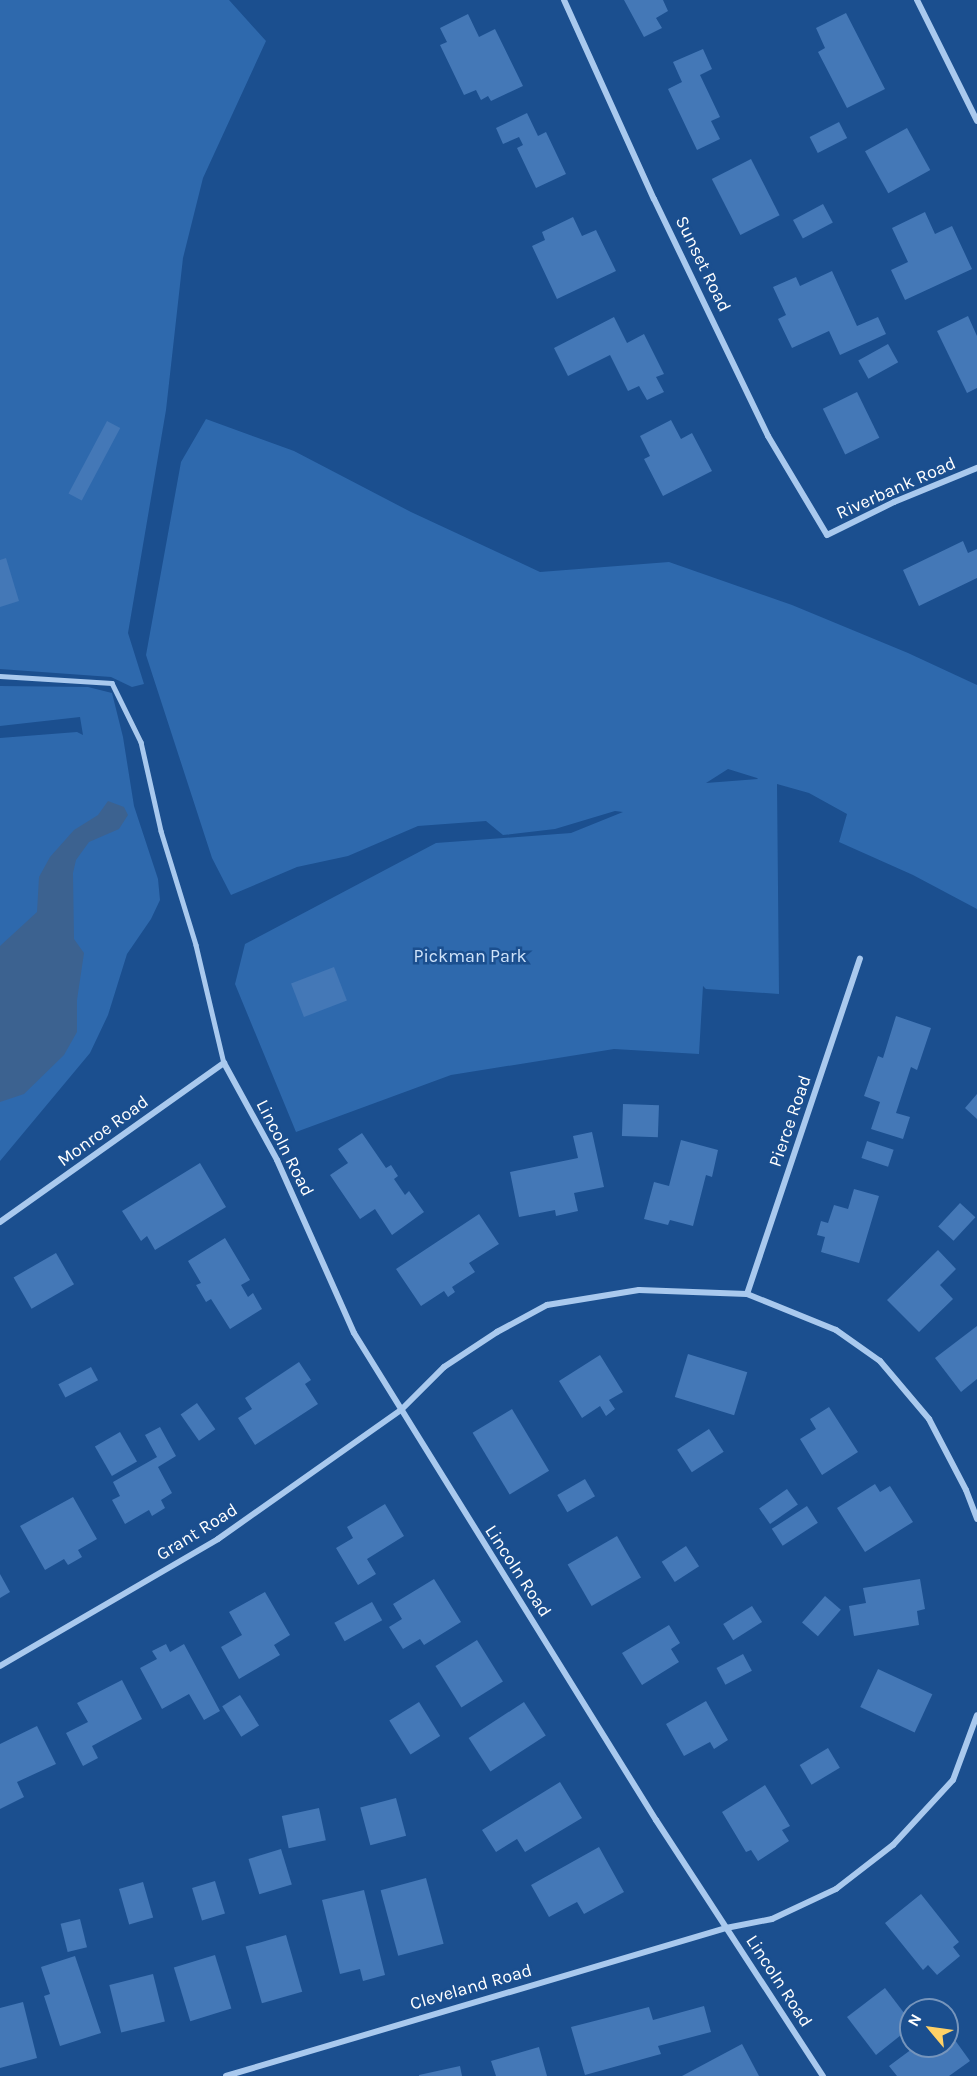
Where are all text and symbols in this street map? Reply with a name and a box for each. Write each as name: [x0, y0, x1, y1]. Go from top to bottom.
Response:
street label: Sunset Road: [671, 213, 735, 315]
street label: Riverbank Road: [833, 452, 959, 524]
park label: Pickman Park: [413, 945, 527, 967]
street label: Pierce Road: [764, 1072, 816, 1170]
street label: Monroe Road: [53, 1091, 153, 1171]
street label: Lincoln Road: [251, 1096, 319, 1200]
street label: Grant Road: [153, 1499, 241, 1565]
street label: Lincoln Road: [480, 1521, 556, 1621]
street label: Lincoln Road: [741, 1931, 817, 2031]
street label: Cleveland Road: [408, 1959, 534, 2015]
north arrow: [899, 1998, 959, 2058]
text: N: [903, 2010, 926, 2030]

